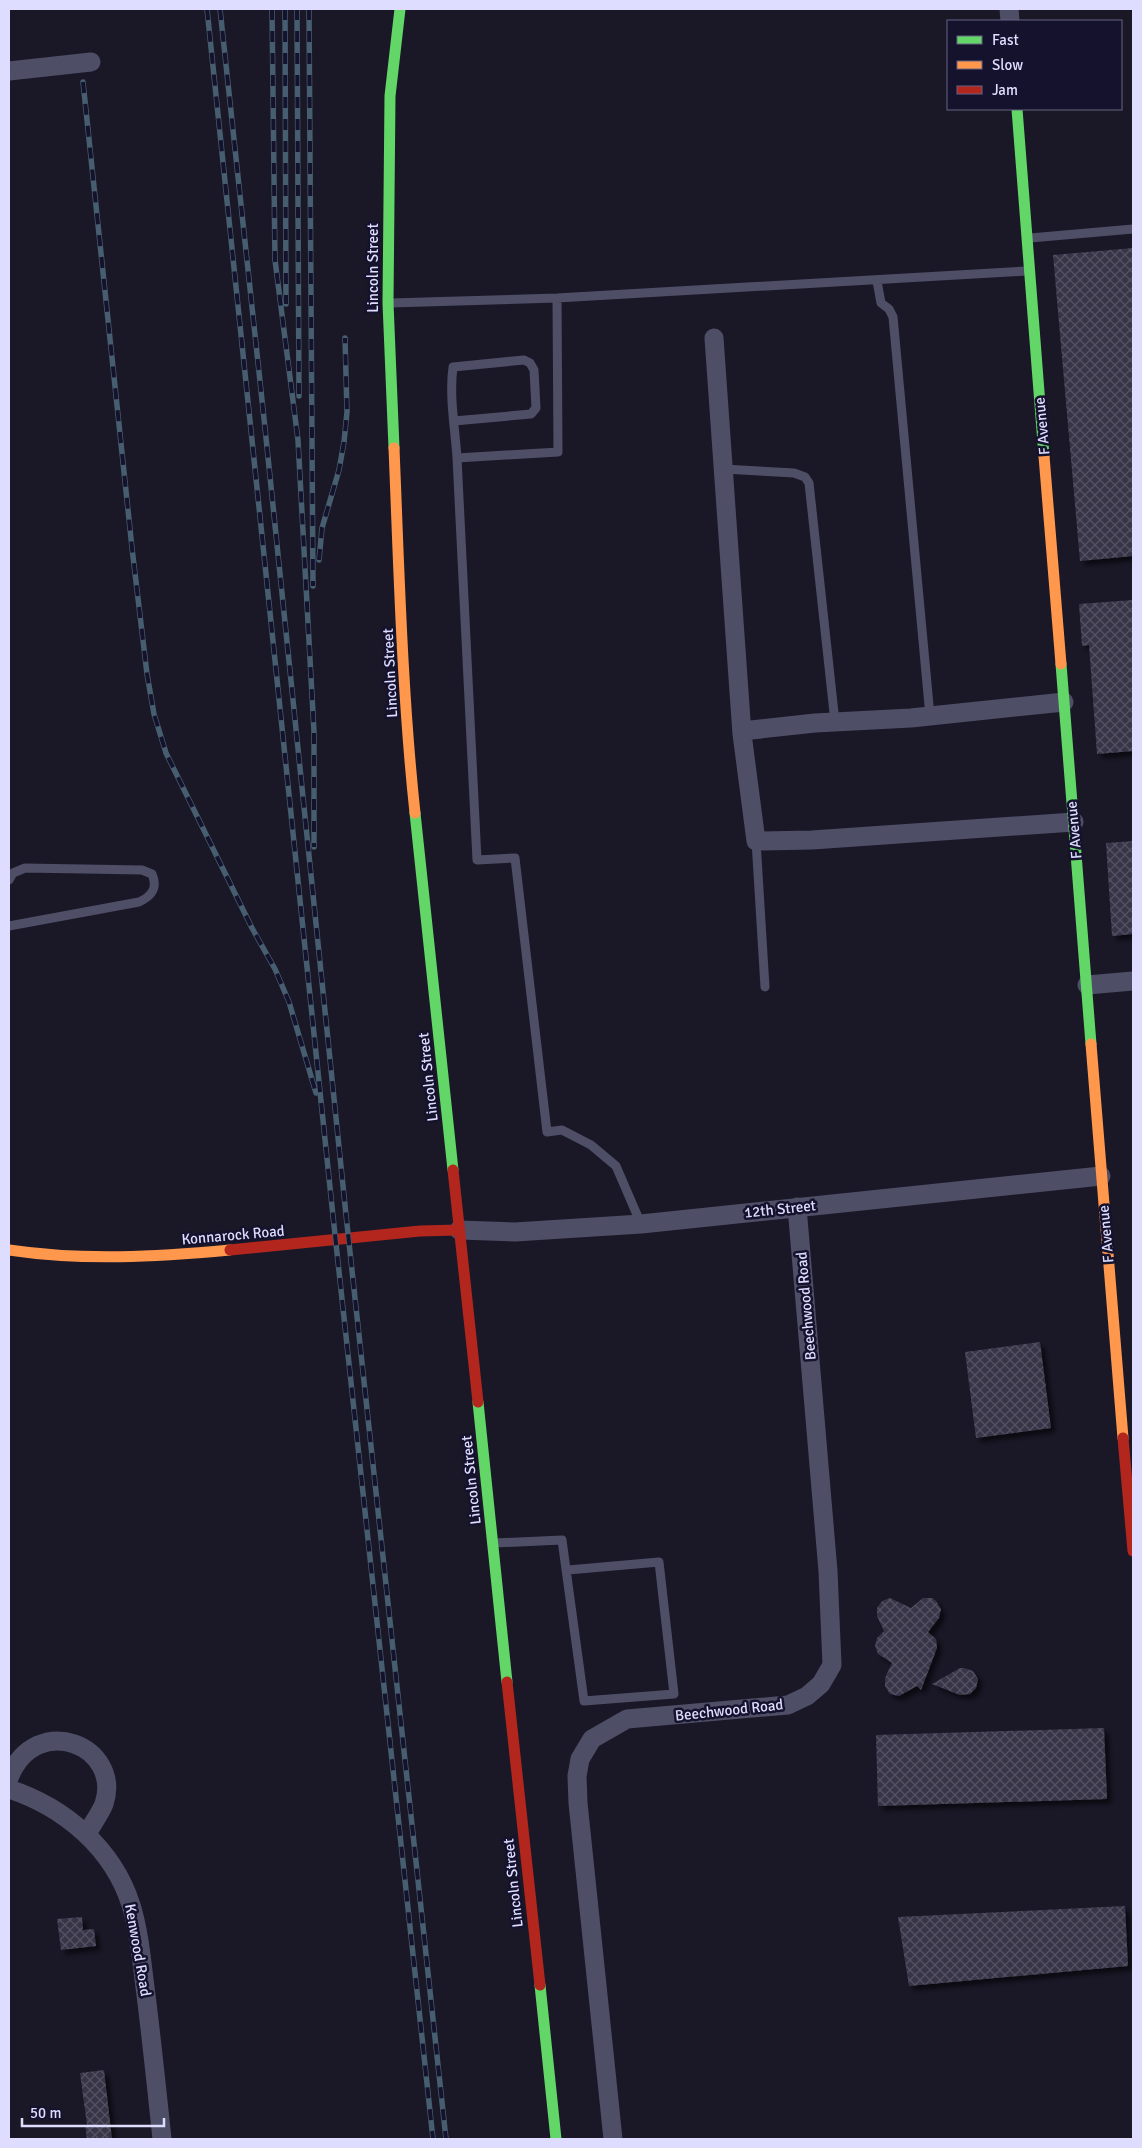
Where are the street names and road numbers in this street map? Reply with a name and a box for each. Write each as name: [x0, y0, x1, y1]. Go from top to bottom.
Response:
street label: Lincoln Street: [364, 223, 382, 313]
street label: F Avenue: [1031, 396, 1053, 456]
street label: Lincoln Street: [379, 628, 401, 718]
street label: F Avenue: [1063, 800, 1085, 860]
street label: Lincoln Street: [414, 1032, 442, 1122]
street label: 12th Street: [743, 1196, 817, 1222]
street label: F Avenue: [1095, 1204, 1117, 1264]
street label: Konnarock Road: [181, 1222, 285, 1248]
street label: Beechwood Road: [792, 1251, 820, 1361]
street label: Lincoln Street: [457, 1435, 485, 1525]
street label: Beechwood Road: [674, 1695, 784, 1725]
street label: Lincoln Street: [499, 1838, 527, 1928]
street label: Kenwood Road: [121, 1902, 155, 1998]

